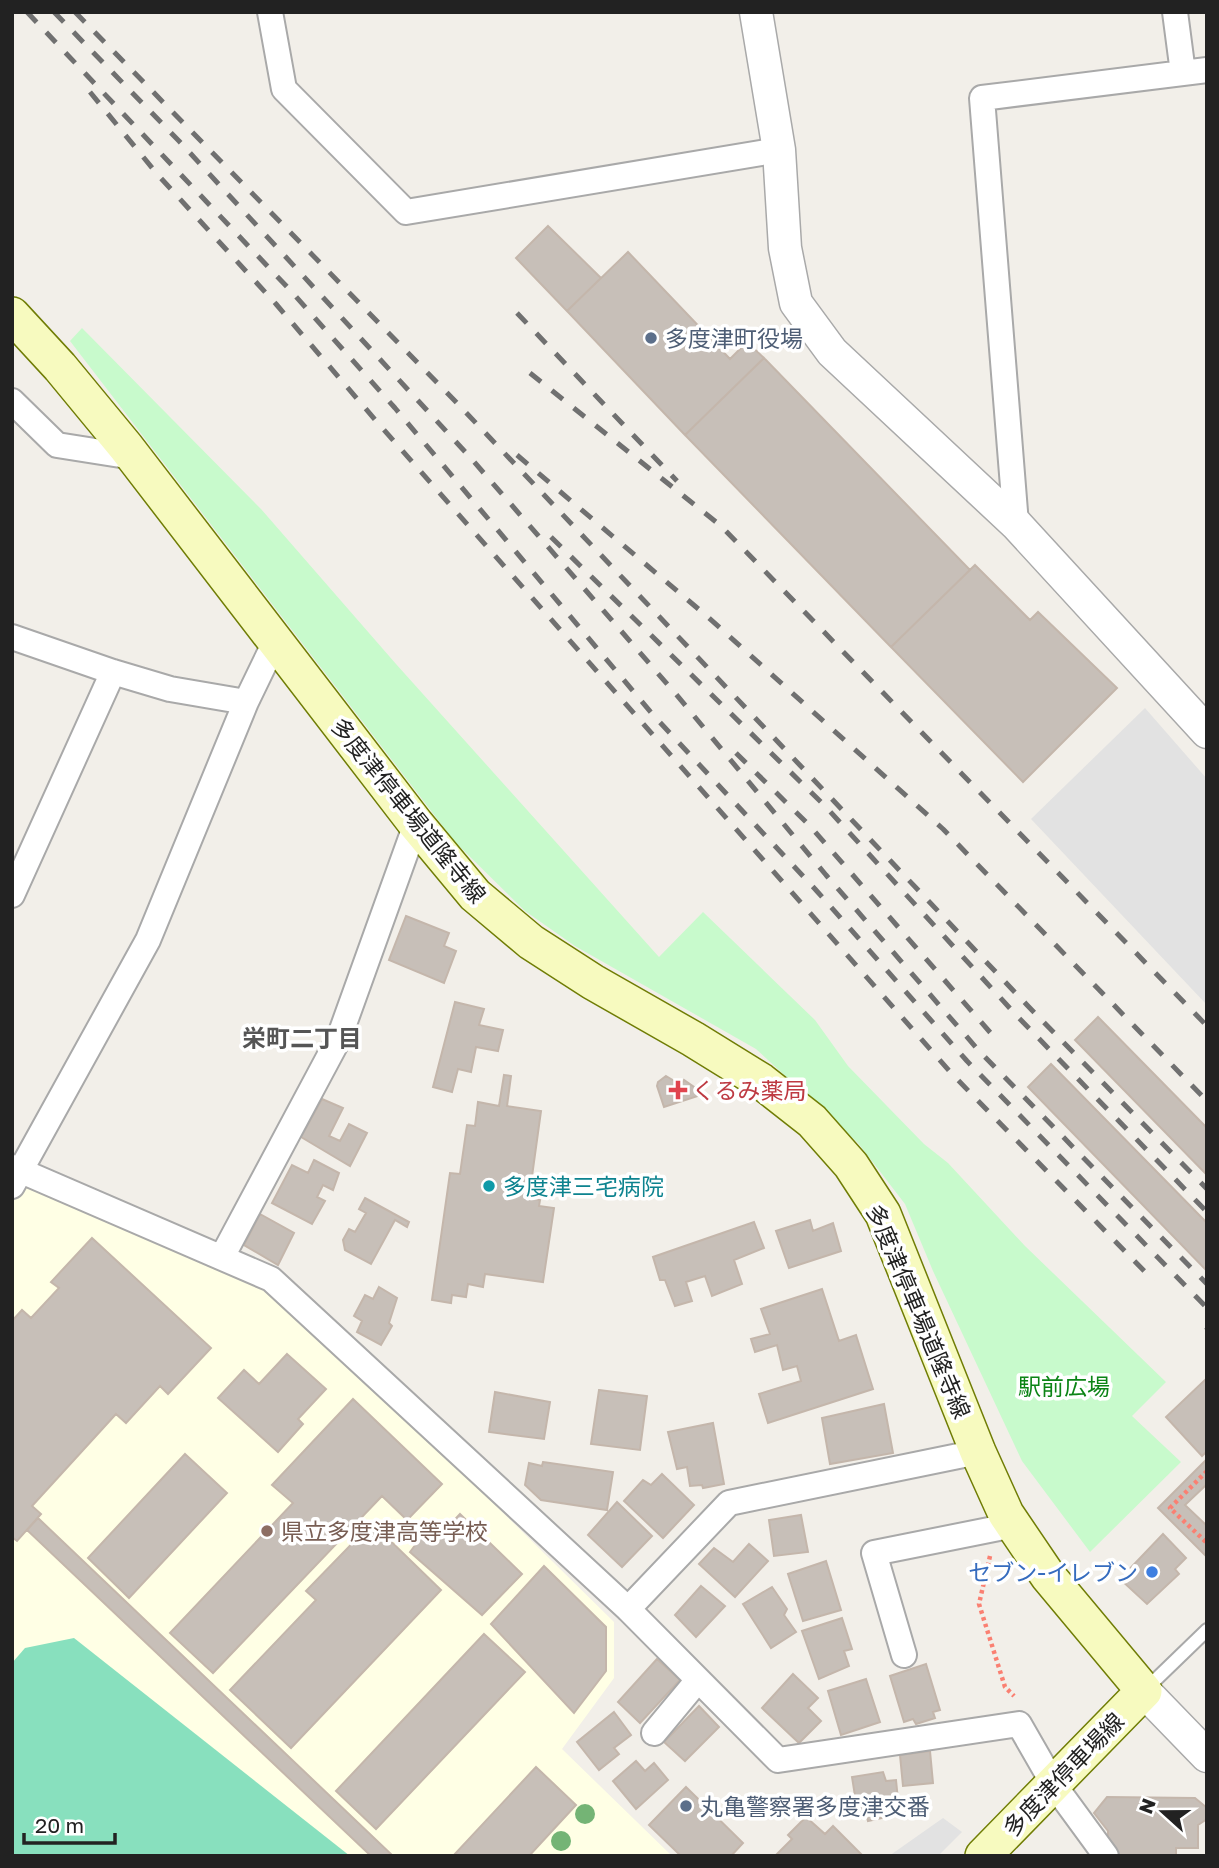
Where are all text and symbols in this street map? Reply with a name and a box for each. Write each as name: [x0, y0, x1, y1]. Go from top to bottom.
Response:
place label: 多度津町役場: [665, 324, 803, 352]
marker: 多度津町役場: [643, 330, 659, 346]
street label: 多度津停車場道隆寺線: [326, 712, 492, 908]
district label: 栄町二丁目: [242, 1023, 362, 1052]
place label: くるみ薬局: [692, 1076, 807, 1104]
marker: くるみ薬局: [670, 1082, 686, 1098]
place label: 多度津三宅病院: [503, 1172, 664, 1200]
marker: 多度津三宅病院: [481, 1178, 497, 1194]
street label: 多度津停車場道隆寺線: [861, 1200, 977, 1422]
park label: 駅前広場: [1018, 1372, 1110, 1400]
place label: 県立多度津高等学校: [281, 1517, 488, 1545]
marker: 県立多度津高等学校: [259, 1523, 275, 1539]
place label: セブン-イレブン: [968, 1558, 1138, 1586]
marker: セブン-イレブン: [1144, 1564, 1160, 1580]
street label: 多度津停車場線: [997, 1706, 1129, 1842]
north arrow: [1128, 1777, 1198, 1847]
place label: 丸亀警察署多度津交番: [700, 1792, 930, 1820]
text: N: [1133, 1795, 1160, 1817]
marker: 丸亀警察署多度津交番: [678, 1798, 694, 1814]
scale bar: [24, 1801, 116, 1845]
text: 20 m: [35, 1812, 84, 1838]

